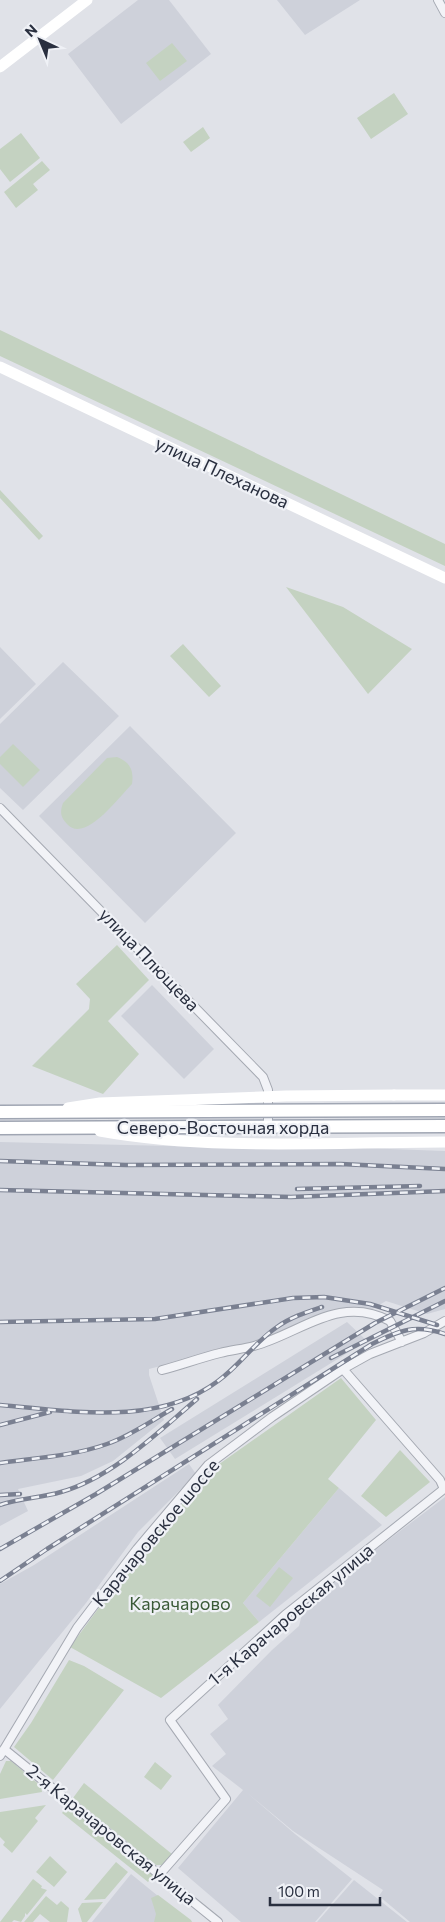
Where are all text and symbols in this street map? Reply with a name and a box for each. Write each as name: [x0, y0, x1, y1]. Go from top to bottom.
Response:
north arrow: [15, 15, 65, 65]
text: N: [21, 21, 40, 40]
street label: улица Плеханова: [152, 432, 293, 513]
street label: улица Плющева: [95, 903, 204, 1015]
street label: Северо-Восточная хорда: [117, 1116, 329, 1138]
street label: Карачаровское шоссе: [87, 1454, 223, 1611]
street label: 1-я Карачаровская улица: [203, 1539, 378, 1690]
park label: Карачарово: [129, 1592, 231, 1614]
street label: 2-я Карачаровская улица: [23, 1759, 201, 1909]
scale bar: [270, 1874, 380, 1906]
text: 100 m: [278, 1882, 320, 1900]

